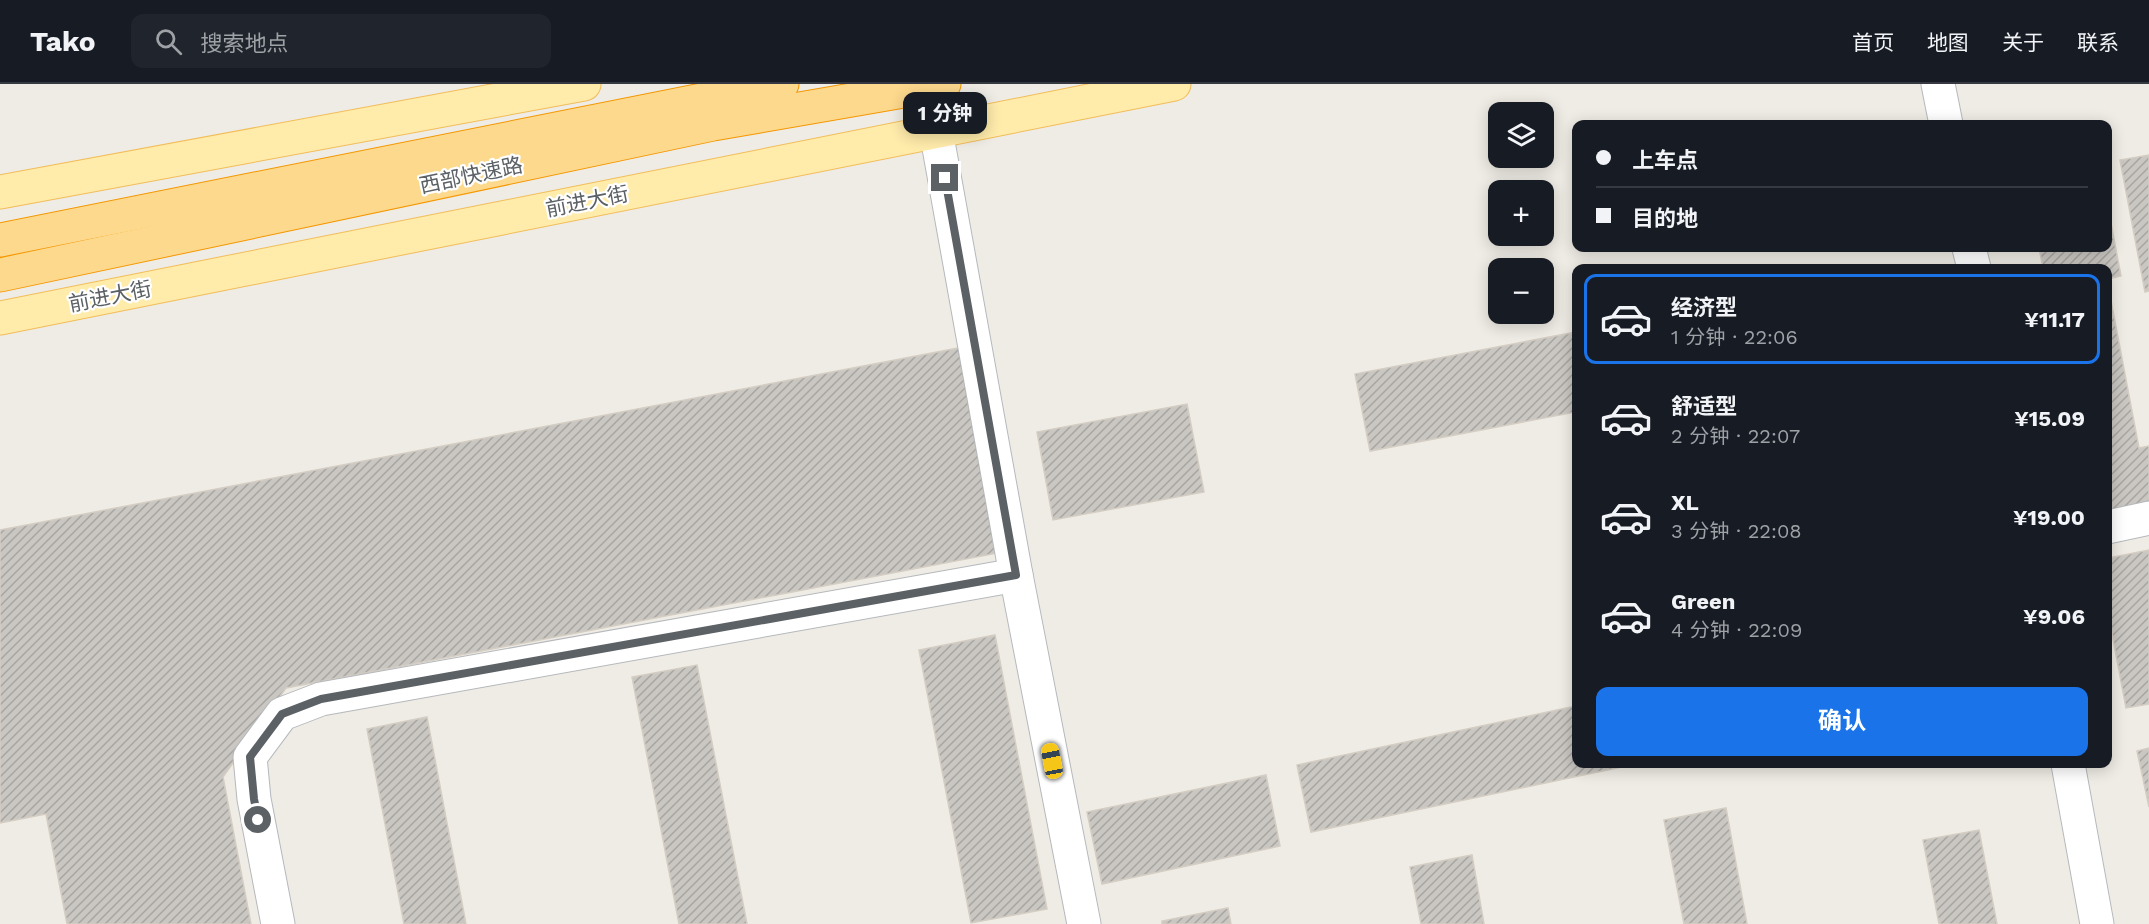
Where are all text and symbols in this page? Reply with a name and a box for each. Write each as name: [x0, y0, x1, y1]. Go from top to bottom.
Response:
search box: [131, 14, 551, 68]
text: Tako: [30, 25, 95, 58]
icon: search: [152, 25, 185, 58]
text: 首页: [1852, 30, 1894, 55]
text: 地图: [1927, 30, 1969, 55]
text: 关于: [2002, 30, 2044, 55]
text: 联系: [2077, 30, 2119, 55]
text: 搜索地点: [200, 31, 288, 56]
callout: 1 分钟: [903, 91, 987, 133]
text: 1 分钟: [918, 101, 972, 125]
map controls: [1488, 102, 1554, 324]
button: layers: [1488, 102, 1554, 168]
text: 上车点: [1632, 148, 1698, 173]
street label: 西部快速路: [417, 152, 525, 198]
route end: [931, 164, 958, 191]
button: +: [1488, 180, 1554, 246]
street label: 前进大街: [543, 181, 631, 221]
text: 目的地: [1632, 206, 1698, 231]
button: −: [1488, 258, 1554, 324]
street label: 前进大街: [66, 276, 154, 316]
icon: car: [1599, 292, 1653, 346]
text: 经济型: [1671, 295, 1737, 320]
text: ¥11.17: [2024, 307, 2085, 332]
text: 1 分钟 · 22:06: [1671, 325, 1798, 349]
icon: car: [1599, 391, 1653, 445]
text: 舒适型: [1671, 394, 1737, 419]
text: ¥15.09: [2014, 406, 2085, 431]
text: 2 分钟 · 22:07: [1671, 424, 1800, 448]
icon: car: [1599, 490, 1653, 544]
text: XL: [1671, 490, 1699, 515]
text: ¥19.00: [2013, 505, 2085, 530]
text: 3 分钟 · 22:08: [1671, 519, 1802, 543]
icon: car: [1599, 589, 1653, 643]
text: Green: [1671, 589, 1735, 614]
text: ¥9.06: [2023, 604, 2085, 629]
text: 4 分钟 · 22:09: [1671, 618, 1802, 642]
button: 确认: [1596, 687, 2088, 756]
car: [1040, 742, 1064, 780]
route start: [244, 806, 271, 833]

